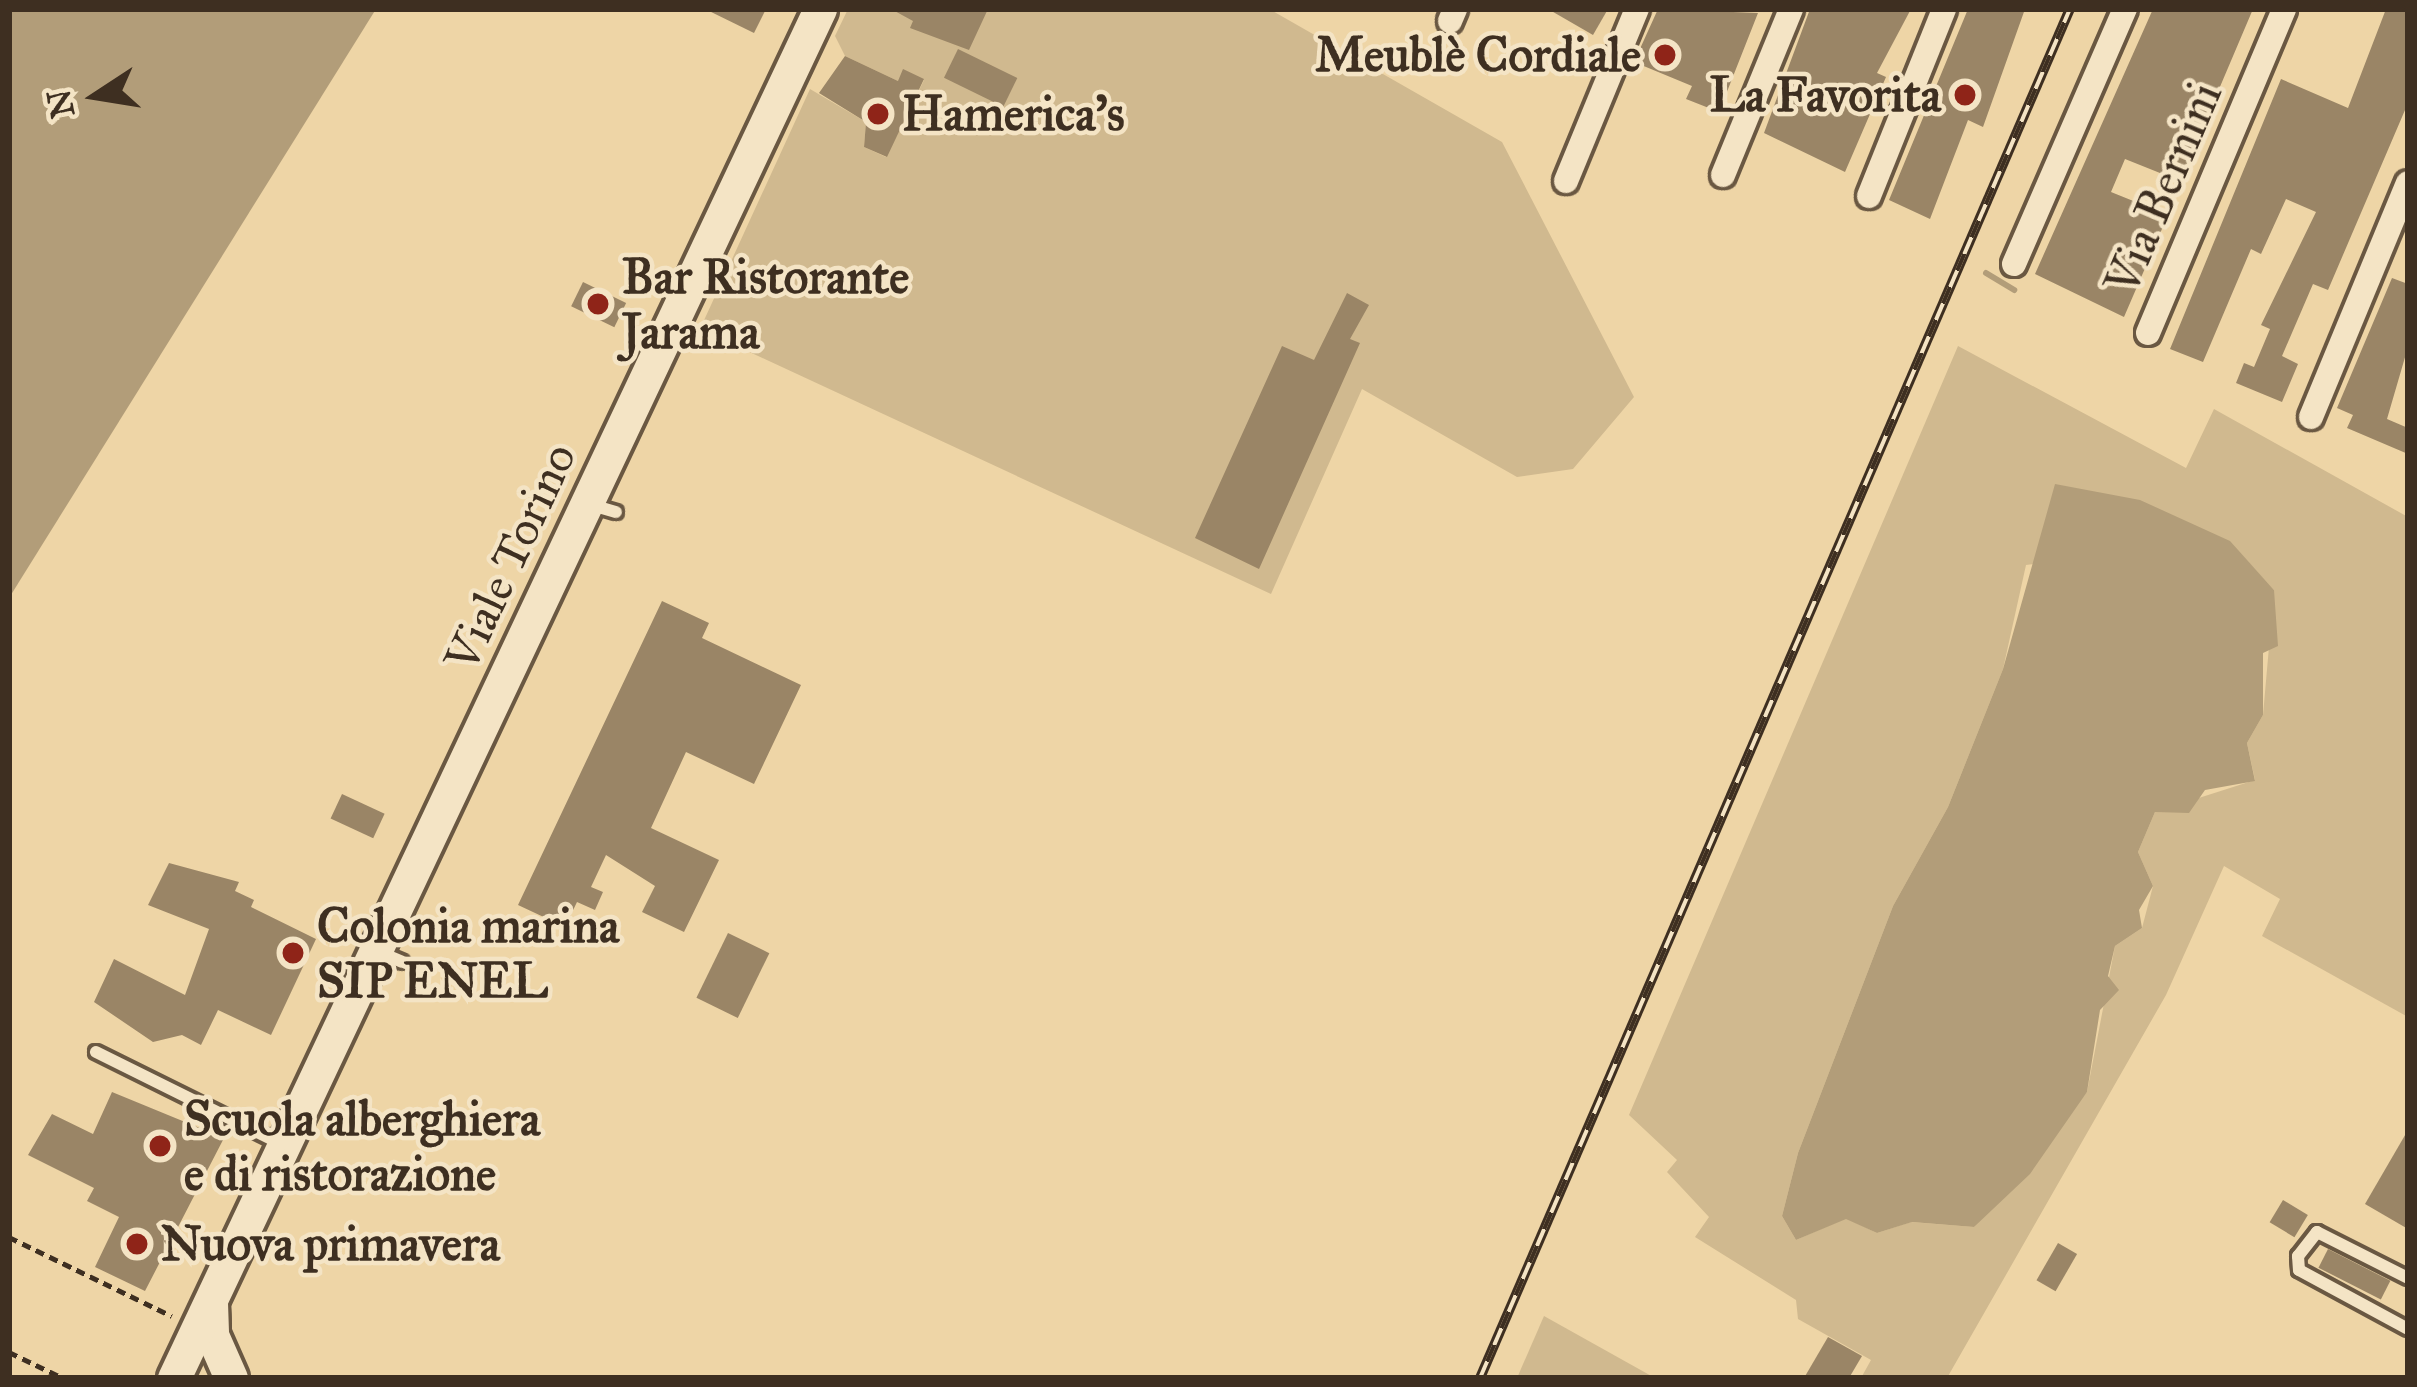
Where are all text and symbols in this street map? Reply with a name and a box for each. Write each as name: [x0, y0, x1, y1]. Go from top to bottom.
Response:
place label: Meublè Cordiale: [1315, 26, 1641, 84]
north arrow: [36, 36, 156, 156]
marker: Meublè Cordiale: [1652, 42, 1678, 68]
place label: La Favorita: [1710, 66, 1941, 124]
street label: Via Bernini: [2092, 73, 2234, 303]
marker: La Favorita: [1952, 82, 1978, 108]
place label: Hamerica's: [902, 85, 1125, 143]
text: N: [38, 86, 83, 121]
marker: Hamerica's: [865, 101, 891, 127]
place label: Bar Ristorante Jarama: [622, 247, 909, 360]
marker: Bar Ristorante Jarama: [585, 291, 611, 317]
street label: Viale Torino: [432, 434, 588, 680]
place label: Colonia marina SIP ENEL: [317, 896, 619, 1009]
marker: Colonia marina SIP ENEL: [280, 940, 306, 966]
place label: Scuola alberghiera e di ristorazione: [184, 1089, 540, 1202]
marker: Scuola alberghiera e di ristorazione: [147, 1133, 173, 1159]
place label: Nuova primavera: [161, 1215, 500, 1273]
marker: Nuova primavera: [124, 1231, 150, 1257]

